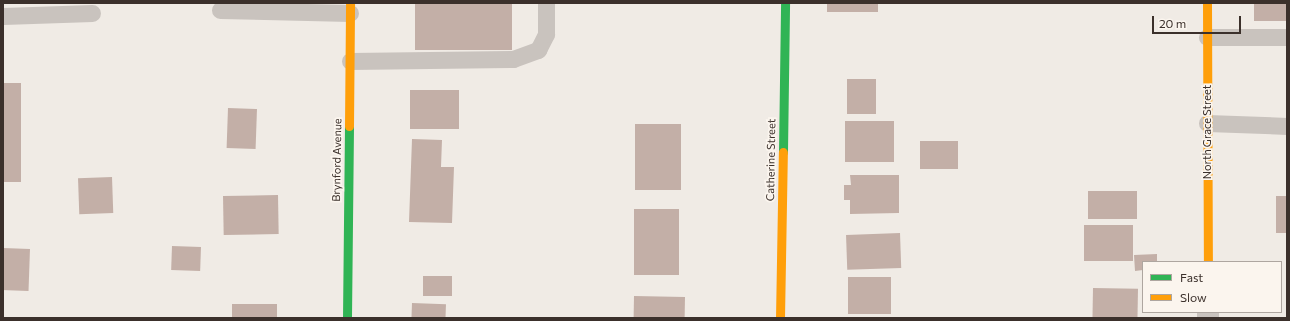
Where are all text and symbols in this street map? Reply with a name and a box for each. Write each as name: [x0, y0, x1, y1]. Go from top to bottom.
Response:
scale bar: [1154, 8, 1243, 34]
text: 20 m: [1159, 16, 1186, 30]
street label: North Grace Street: [1200, 85, 1214, 179]
street label: Brynford Avenue: [330, 118, 344, 202]
street label: Catherine Street: [764, 119, 778, 201]
legend: [1142, 261, 1282, 313]
text: Fast: [1180, 270, 1203, 284]
text: Slow: [1180, 290, 1207, 304]

